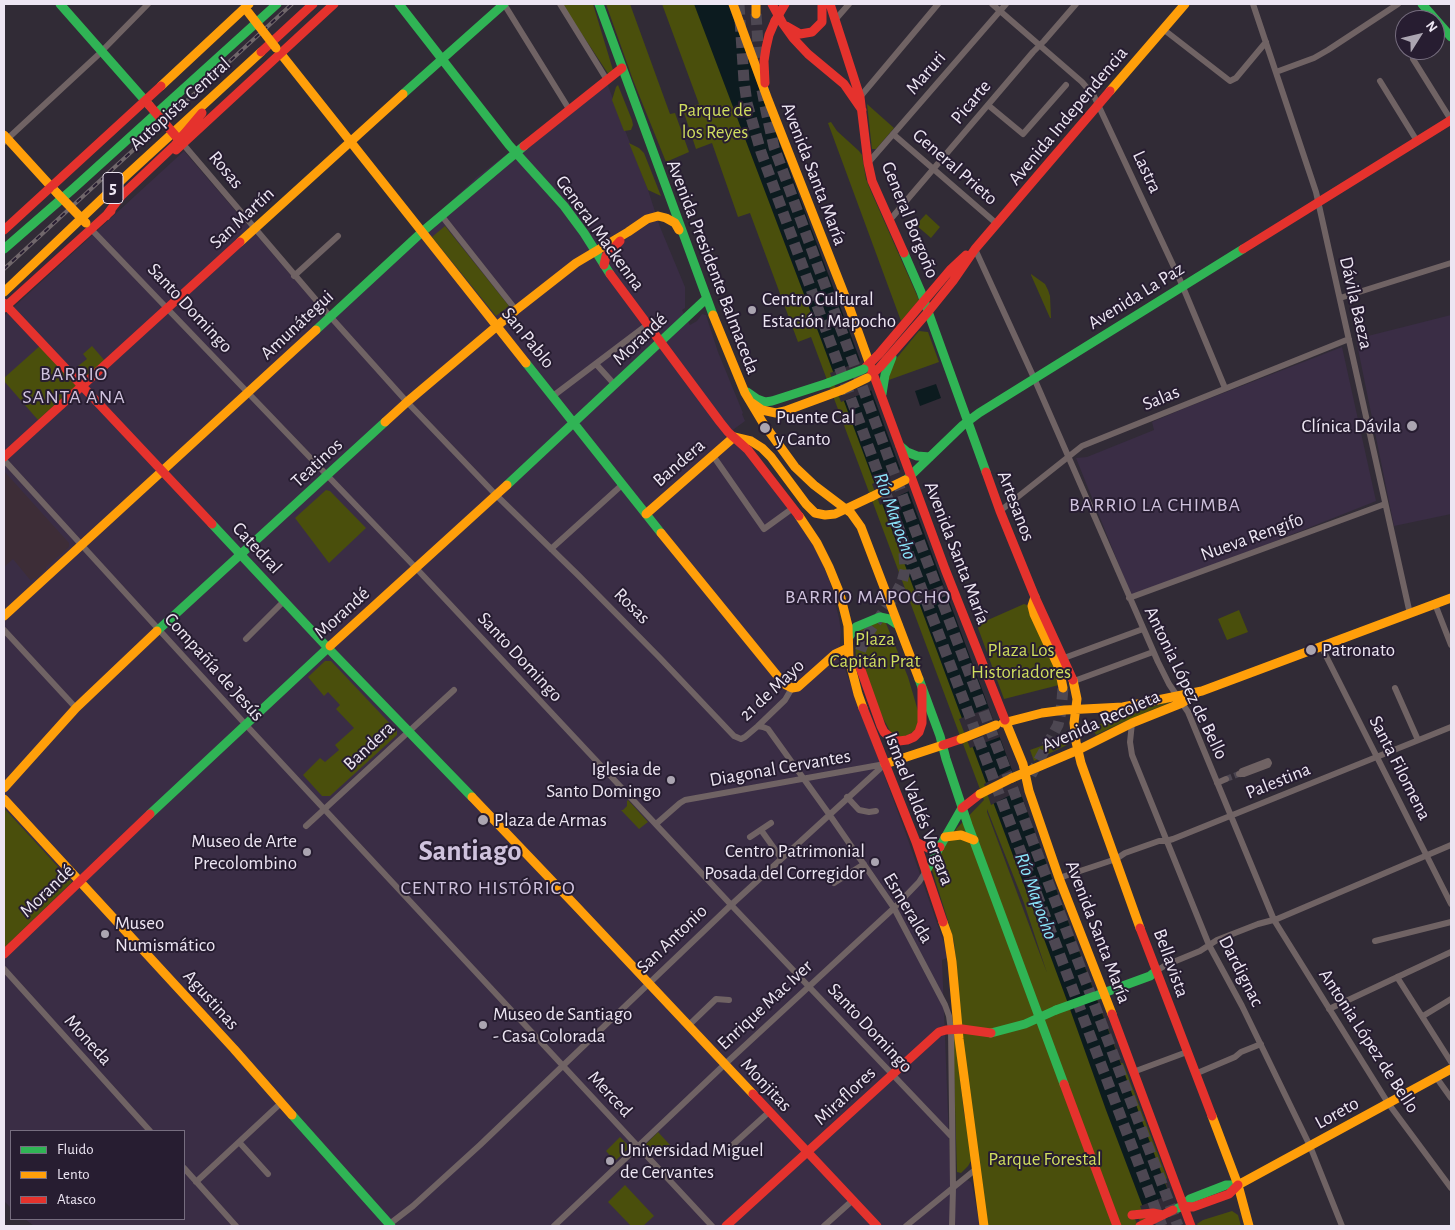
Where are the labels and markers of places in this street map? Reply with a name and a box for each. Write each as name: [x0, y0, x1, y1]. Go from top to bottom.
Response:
place label: Centro Cultural Estación Mapocho: [762, 288, 896, 332]
marker: Centro Cultural Estación Mapocho: [746, 304, 758, 316]
place label: Puente Cal y Canto: [776, 406, 855, 450]
place label: Clínica Dávila: [1301, 415, 1401, 437]
marker: Clínica Dávila: [1405, 419, 1419, 433]
marker: Puente Cal y Canto: [758, 421, 772, 435]
place label: Patronato: [1322, 639, 1395, 661]
marker: Patronato: [1304, 643, 1318, 657]
place label: Iglesia de Santo Domingo: [546, 758, 661, 802]
marker: Iglesia de Santo Domingo: [665, 774, 677, 786]
place label: Plaza de Armas: [494, 809, 607, 831]
marker: Plaza de Armas: [476, 813, 490, 827]
place label: Museo de Arte Precolombino: [191, 830, 297, 874]
place label: Centro Patrimonial Posada del Corregidor: [704, 840, 865, 884]
marker: Museo de Arte Precolombino: [301, 846, 313, 858]
marker: Centro Patrimonial Posada del Corregidor: [869, 856, 881, 868]
place label: Museo Numismático: [115, 912, 215, 956]
marker: Museo Numismático: [99, 928, 111, 940]
place label: Museo de Santiago - Casa Colorada: [493, 1003, 632, 1047]
marker: Museo de Santiago - Casa Colorada: [477, 1019, 489, 1031]
place label: Universidad Miguel de Cervantes: [620, 1139, 764, 1183]
marker: Universidad Miguel de Cervantes: [604, 1155, 616, 1167]

